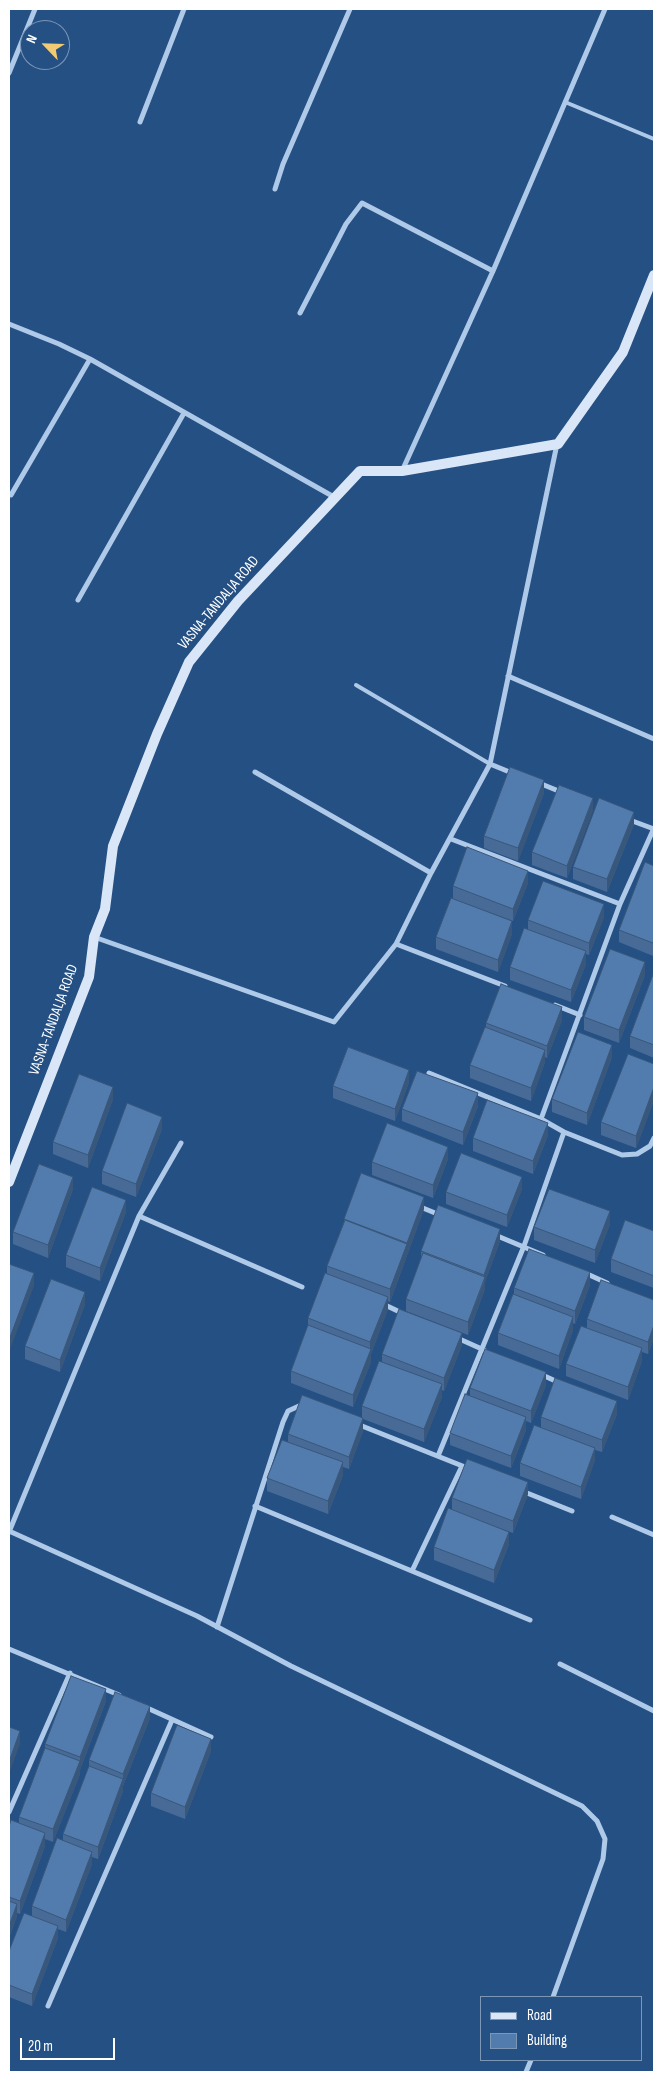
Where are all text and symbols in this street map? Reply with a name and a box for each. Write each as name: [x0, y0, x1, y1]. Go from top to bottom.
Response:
north arrow: [20, 20, 70, 70]
text: N: [22, 32, 41, 46]
street label: VASNA-TANDALJA ROAD: [175, 553, 263, 653]
street label: VASNA-TANDALJA ROAD: [26, 962, 82, 1078]
legend: [480, 1996, 643, 2061]
text: Road: [527, 2006, 552, 2025]
scale bar: [22, 2028, 118, 2060]
text: Building: [527, 2031, 567, 2050]
text: 20 m: [28, 2037, 53, 2056]

